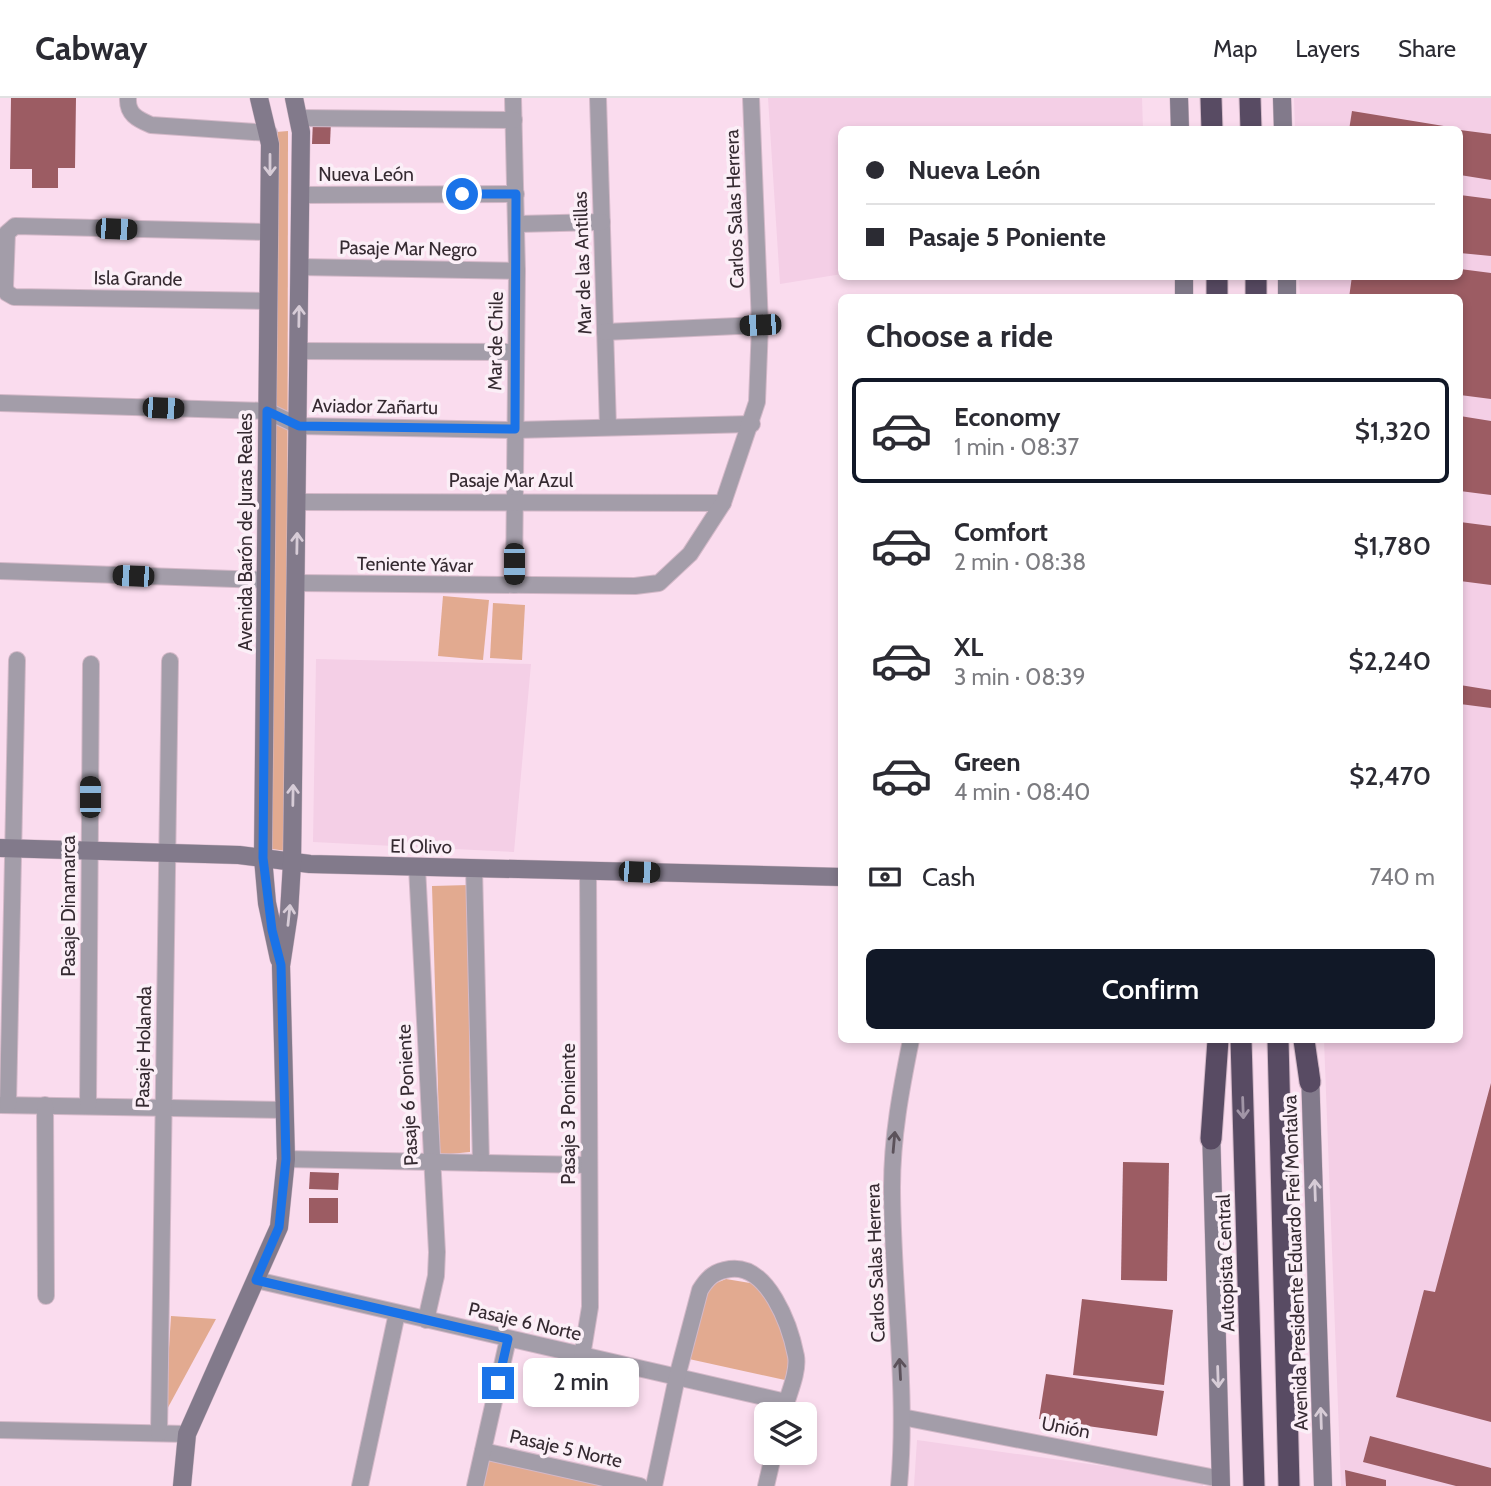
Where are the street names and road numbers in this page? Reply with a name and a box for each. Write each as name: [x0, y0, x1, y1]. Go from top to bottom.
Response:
street label: Carlos Salas Herrera: [720, 129, 749, 289]
street label: Nueva León: [318, 163, 414, 186]
street label: Mar de las Antillas: [568, 191, 596, 335]
street label: Pasaje Mar Negro: [339, 236, 477, 261]
street label: Isla Grande: [93, 266, 183, 291]
street label: Mar de Chile: [483, 291, 508, 391]
street label: Aviador Zañartu: [312, 394, 438, 419]
street label: Avenida Barón de Juras Reales: [234, 413, 257, 651]
street label: Pasaje Mar Azul: [449, 469, 574, 492]
street label: Teniente Yávar: [357, 552, 473, 577]
street label: El Olivo: [390, 834, 452, 859]
street label: Pasaje Dinamarca: [57, 835, 80, 977]
street label: Pasaje Holanda: [131, 986, 156, 1108]
street label: Pasaje 6 Poniente: [392, 1023, 423, 1166]
street label: Pasaje 3 Poniente: [557, 1043, 580, 1185]
street label: Avenida Presidente Eduardo Frei Montalva: [1278, 1095, 1313, 1431]
street label: Carlos Salas Herrera: [861, 1183, 890, 1343]
street label: Autopista Central: [1212, 1193, 1239, 1332]
street label: Pasaje 6 Norte: [466, 1297, 584, 1346]
street label: Unión: [1040, 1412, 1092, 1443]
street label: Pasaje 5 Norte: [507, 1424, 625, 1473]

